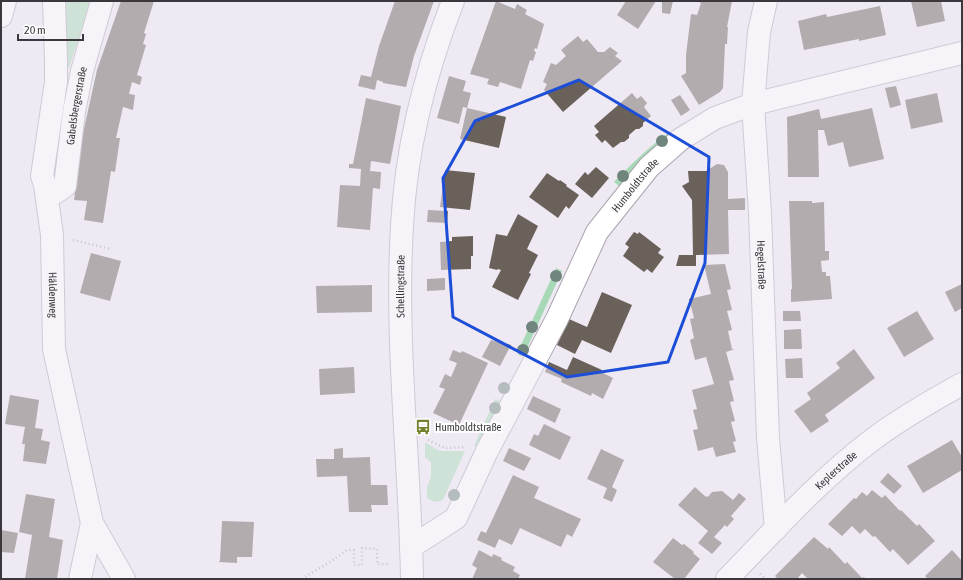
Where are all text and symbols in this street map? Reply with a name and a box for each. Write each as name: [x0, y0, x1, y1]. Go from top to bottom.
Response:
scale bar: [18, 16, 83, 42]
text: 20 m: [24, 23, 46, 37]
street label: Gabelsbergerstraße: [64, 65, 89, 146]
street label: Humboldtstraße: [609, 156, 661, 215]
street label: Hegelstraße: [755, 240, 769, 290]
street label: Schellingstraße: [394, 255, 407, 318]
street label: Häldenweg: [47, 272, 59, 318]
bus stop icon: Humboldtstraße: [414, 418, 432, 436]
place label: Humboldtstraße: [435, 421, 502, 433]
street label: Keplerstraße: [813, 448, 859, 492]

